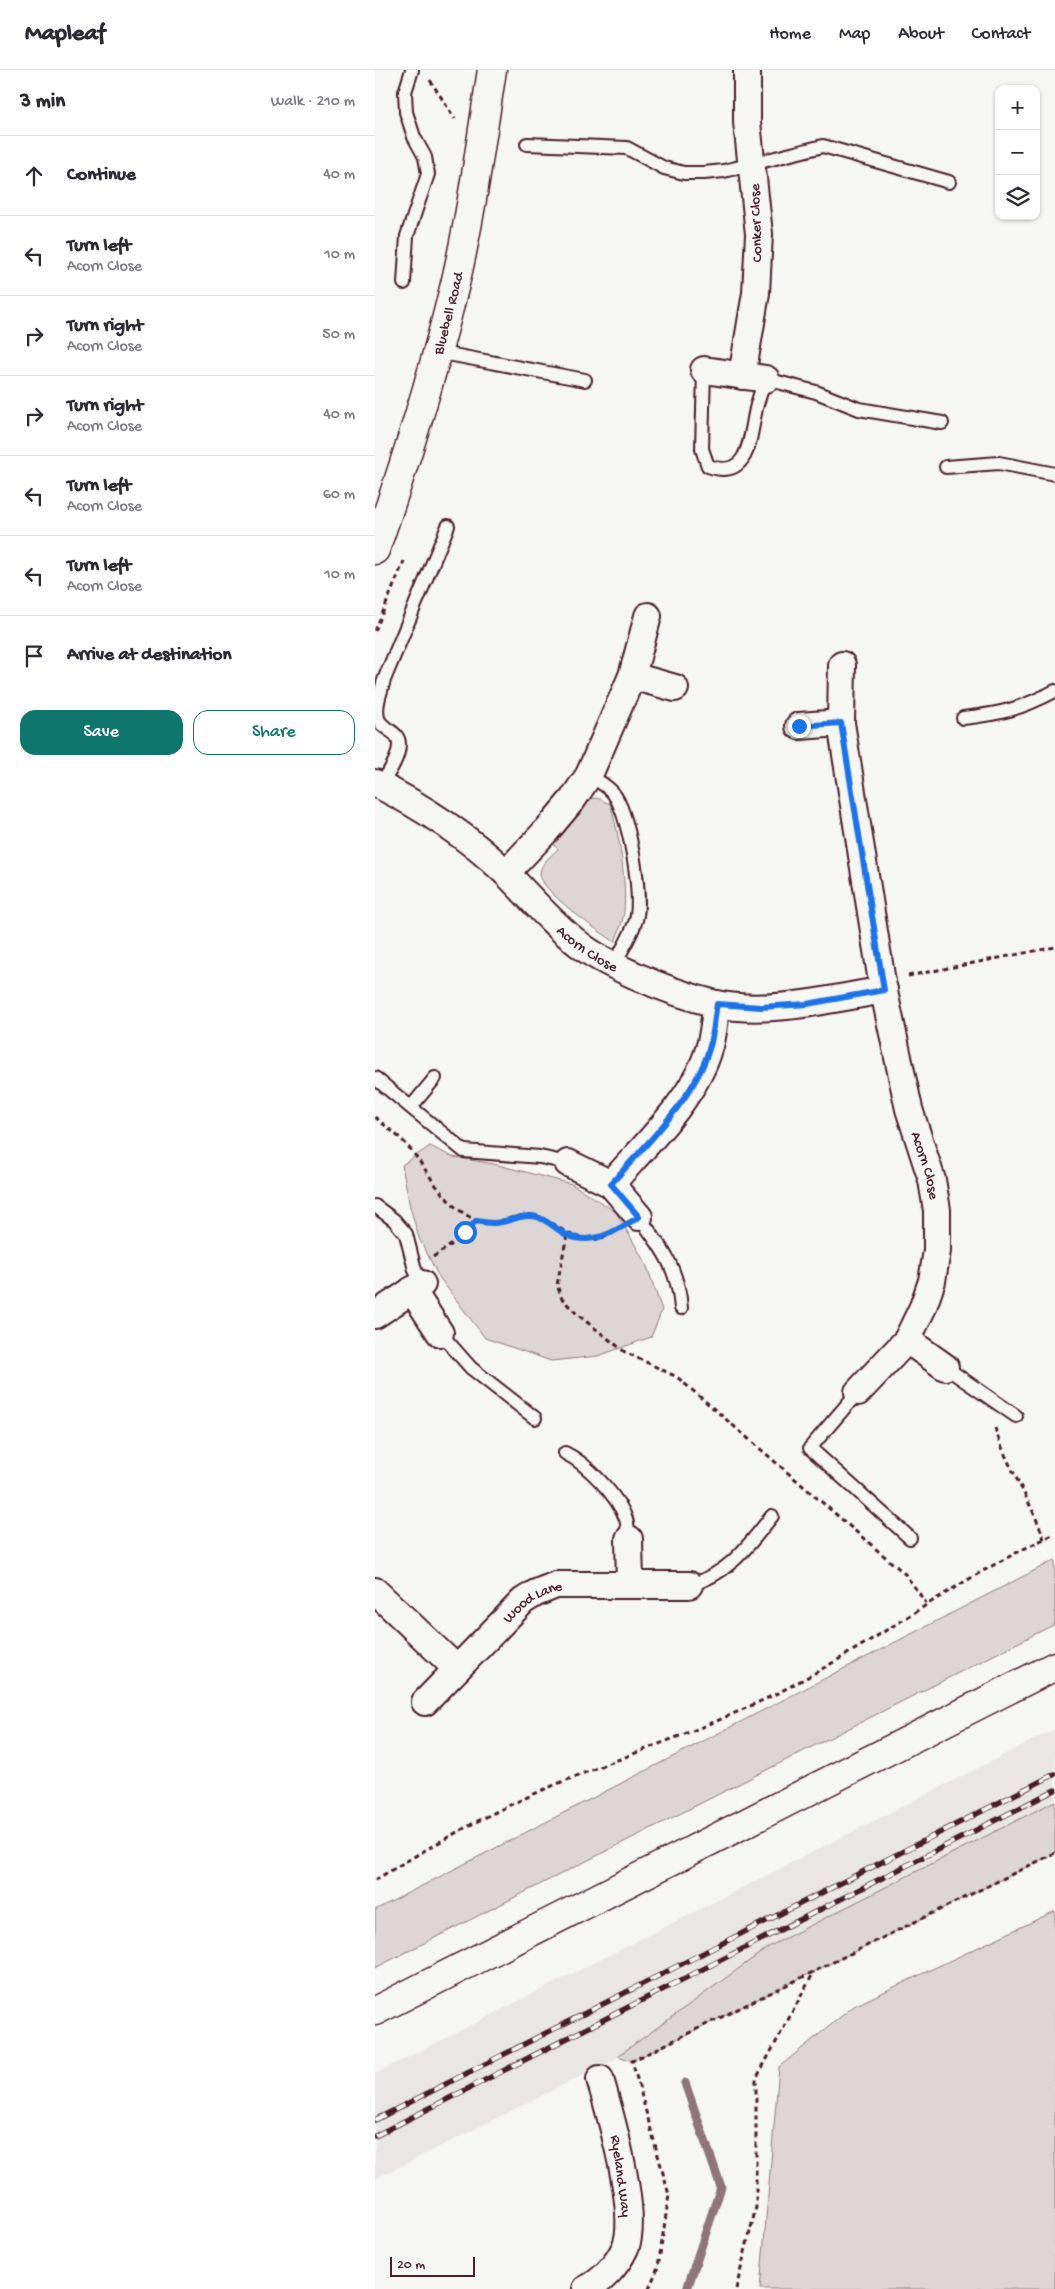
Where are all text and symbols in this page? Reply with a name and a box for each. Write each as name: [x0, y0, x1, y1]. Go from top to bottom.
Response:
text: Mapleaf: [25, 20, 105, 49]
text: Home: [769, 24, 811, 45]
text: Map: [839, 24, 870, 45]
text: About: [898, 24, 944, 45]
text: Contact: [972, 24, 1030, 45]
map controls: [995, 85, 1040, 220]
button: +: [995, 85, 1040, 130]
text: 3 min: [20, 90, 65, 115]
text: Walk · 210 m: [271, 93, 355, 112]
button: −: [995, 130, 1040, 175]
icon: ahead: [20, 162, 48, 190]
text: Continue: [67, 164, 136, 187]
text: 40 m: [323, 166, 355, 185]
button: layers: [995, 175, 1040, 220]
street label: Conker Close: [747, 183, 767, 263]
text: Turn left: [67, 235, 131, 258]
icon: left: [20, 242, 48, 270]
text: 10 m: [324, 246, 355, 265]
text: Acorn Close: [67, 258, 142, 277]
street label: Bluebell Road: [430, 269, 469, 358]
text: Turn right: [67, 315, 143, 338]
icon: right: [20, 322, 48, 350]
text: 50 m: [322, 326, 355, 345]
text: Acorn Close: [67, 338, 142, 357]
text: Turn right: [67, 395, 143, 418]
icon: right: [20, 402, 48, 430]
text: 40 m: [323, 406, 355, 425]
text: Acorn Close: [67, 418, 142, 437]
text: Turn left: [67, 475, 131, 498]
icon: left: [20, 482, 48, 510]
text: 60 m: [323, 486, 355, 505]
text: Acorn Close: [67, 498, 142, 517]
text: Turn left: [67, 555, 131, 578]
icon: left: [20, 562, 48, 590]
text: 10 m: [324, 566, 355, 585]
text: Acorn Close: [67, 578, 142, 597]
icon: arrive: [20, 642, 48, 670]
text: Arrive at destination: [67, 644, 231, 667]
button: Save: [20, 710, 183, 755]
button: Share: [193, 710, 355, 755]
route end: [788, 715, 811, 738]
street label: Acorn Close: [552, 922, 621, 977]
street label: Acorn Close: [906, 1129, 942, 1201]
route start: [454, 1221, 477, 1244]
street label: Wood Lane: [500, 1578, 562, 1628]
street label: Ryeland Way: [605, 2134, 635, 2219]
scale bar: [390, 2254, 475, 2277]
text: 20 m: [397, 2257, 425, 2274]

